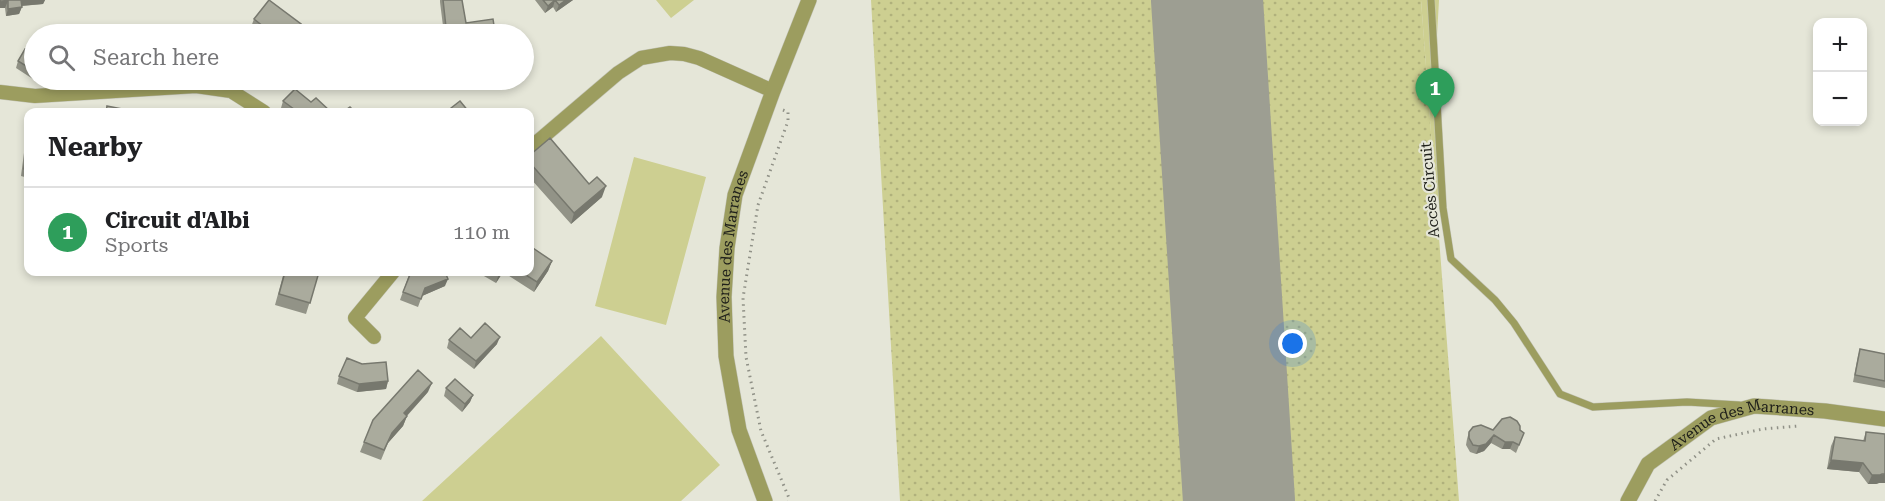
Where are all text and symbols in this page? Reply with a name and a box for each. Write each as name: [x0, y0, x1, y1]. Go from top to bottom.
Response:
map controls: [1813, 18, 1867, 126]
button: +: [1813, 18, 1867, 72]
search box: [24, 24, 534, 90]
icon: search: [45, 41, 78, 74]
text: Search here: [93, 45, 219, 70]
pin: 1: [1416, 68, 1454, 118]
button: −: [1813, 72, 1867, 126]
text: Nearby: [48, 132, 142, 162]
street label: Accès Circuit: [1417, 141, 1443, 239]
street label: Avenue des Marranes: [715, 168, 752, 323]
text: Circuit d'Albi: [105, 208, 250, 233]
text: 1: [62, 220, 73, 244]
text: 110 m: [453, 220, 510, 244]
text: Sports: [105, 233, 168, 257]
your location: [1278, 329, 1307, 358]
street label: Avenue des Marranes: [1666, 395, 1815, 454]

